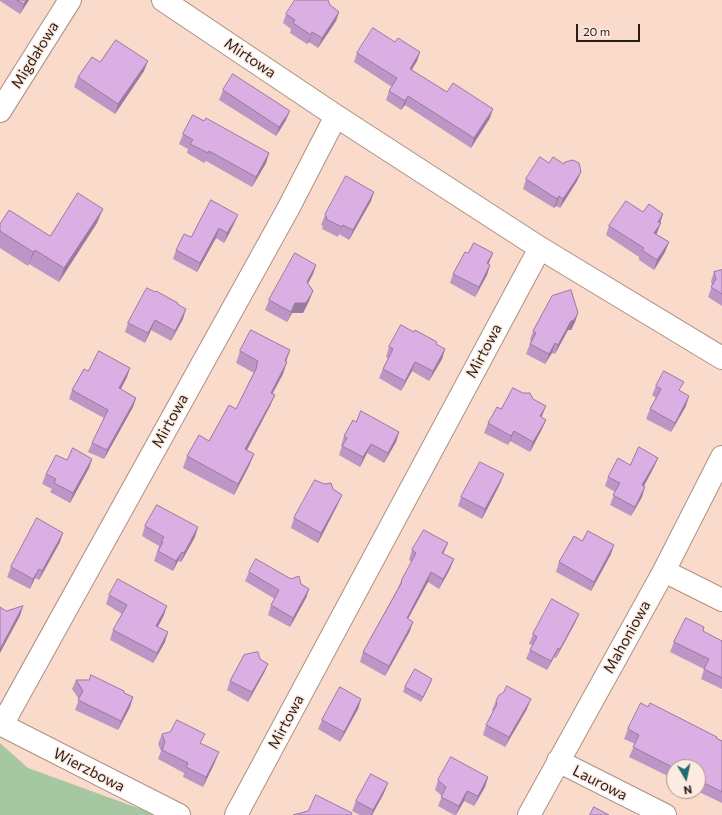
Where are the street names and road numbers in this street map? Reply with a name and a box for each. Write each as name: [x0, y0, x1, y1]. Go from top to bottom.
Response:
street label: Migdałowa: [7, 18, 63, 92]
street label: Mirtowa: [221, 34, 279, 82]
street label: Mirtowa: [462, 321, 506, 381]
street label: Mirtowa: [148, 391, 192, 451]
street label: Mahoniowa: [600, 597, 654, 677]
street label: Mirtowa: [264, 692, 308, 752]
street label: Wierzbowa: [50, 744, 128, 796]
street label: Laurowa: [570, 762, 630, 804]

